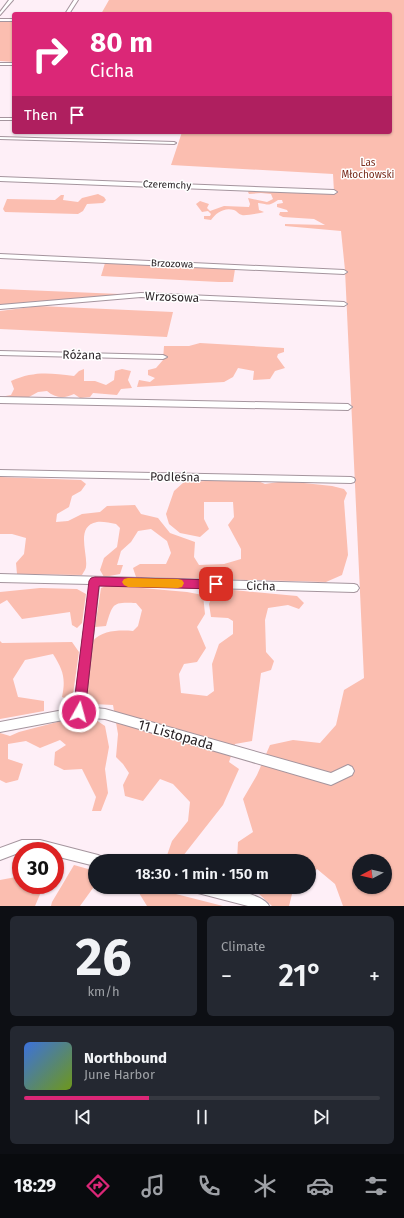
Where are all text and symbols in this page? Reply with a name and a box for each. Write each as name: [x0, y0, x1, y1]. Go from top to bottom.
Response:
text: 80 m: [90, 26, 153, 59]
icon: right: [24, 28, 76, 80]
text: Cicha: [90, 60, 134, 82]
icon: arrive: [66, 104, 88, 126]
text: Then: [24, 106, 58, 124]
park label: Las Młochowski: [342, 157, 395, 181]
street label: Czeremchy: [143, 178, 191, 192]
street label: Brzozowa: [151, 257, 193, 271]
street label: Wrzosowa: [145, 289, 199, 305]
street label: Różana: [62, 348, 102, 362]
street label: Podleśna: [150, 470, 200, 484]
pin: [199, 567, 233, 601]
icon: arrive: [205, 573, 227, 595]
street label: Cicha: [246, 579, 276, 593]
position arrow: [58, 691, 100, 733]
street label: 11 Listopada: [136, 716, 216, 754]
speed limit sign: 30: [12, 842, 64, 894]
north arrow: [352, 854, 392, 894]
map controls: [352, 854, 392, 894]
text: 18:30 · 1 min · 150 m: [135, 865, 269, 883]
text: 26: [75, 926, 132, 989]
text: Climate: [221, 939, 265, 954]
text: 21°: [279, 958, 323, 994]
text: −: [221, 963, 232, 990]
text: +: [369, 963, 380, 990]
text: km/h: [87, 984, 120, 999]
text: Northbound: [84, 1049, 167, 1067]
text: June Harbor: [84, 1067, 155, 1082]
icon: previous: [72, 1106, 94, 1128]
icon: pause: [191, 1106, 213, 1128]
icon: next: [310, 1106, 332, 1128]
icon: directions: [84, 1172, 112, 1200]
icon: music: [139, 1172, 167, 1200]
icon: phone: [195, 1172, 223, 1200]
icon: climate: [251, 1172, 279, 1200]
icon: car: [306, 1172, 334, 1200]
icon: filters: [362, 1172, 390, 1200]
text: 18:29: [14, 1175, 56, 1197]

